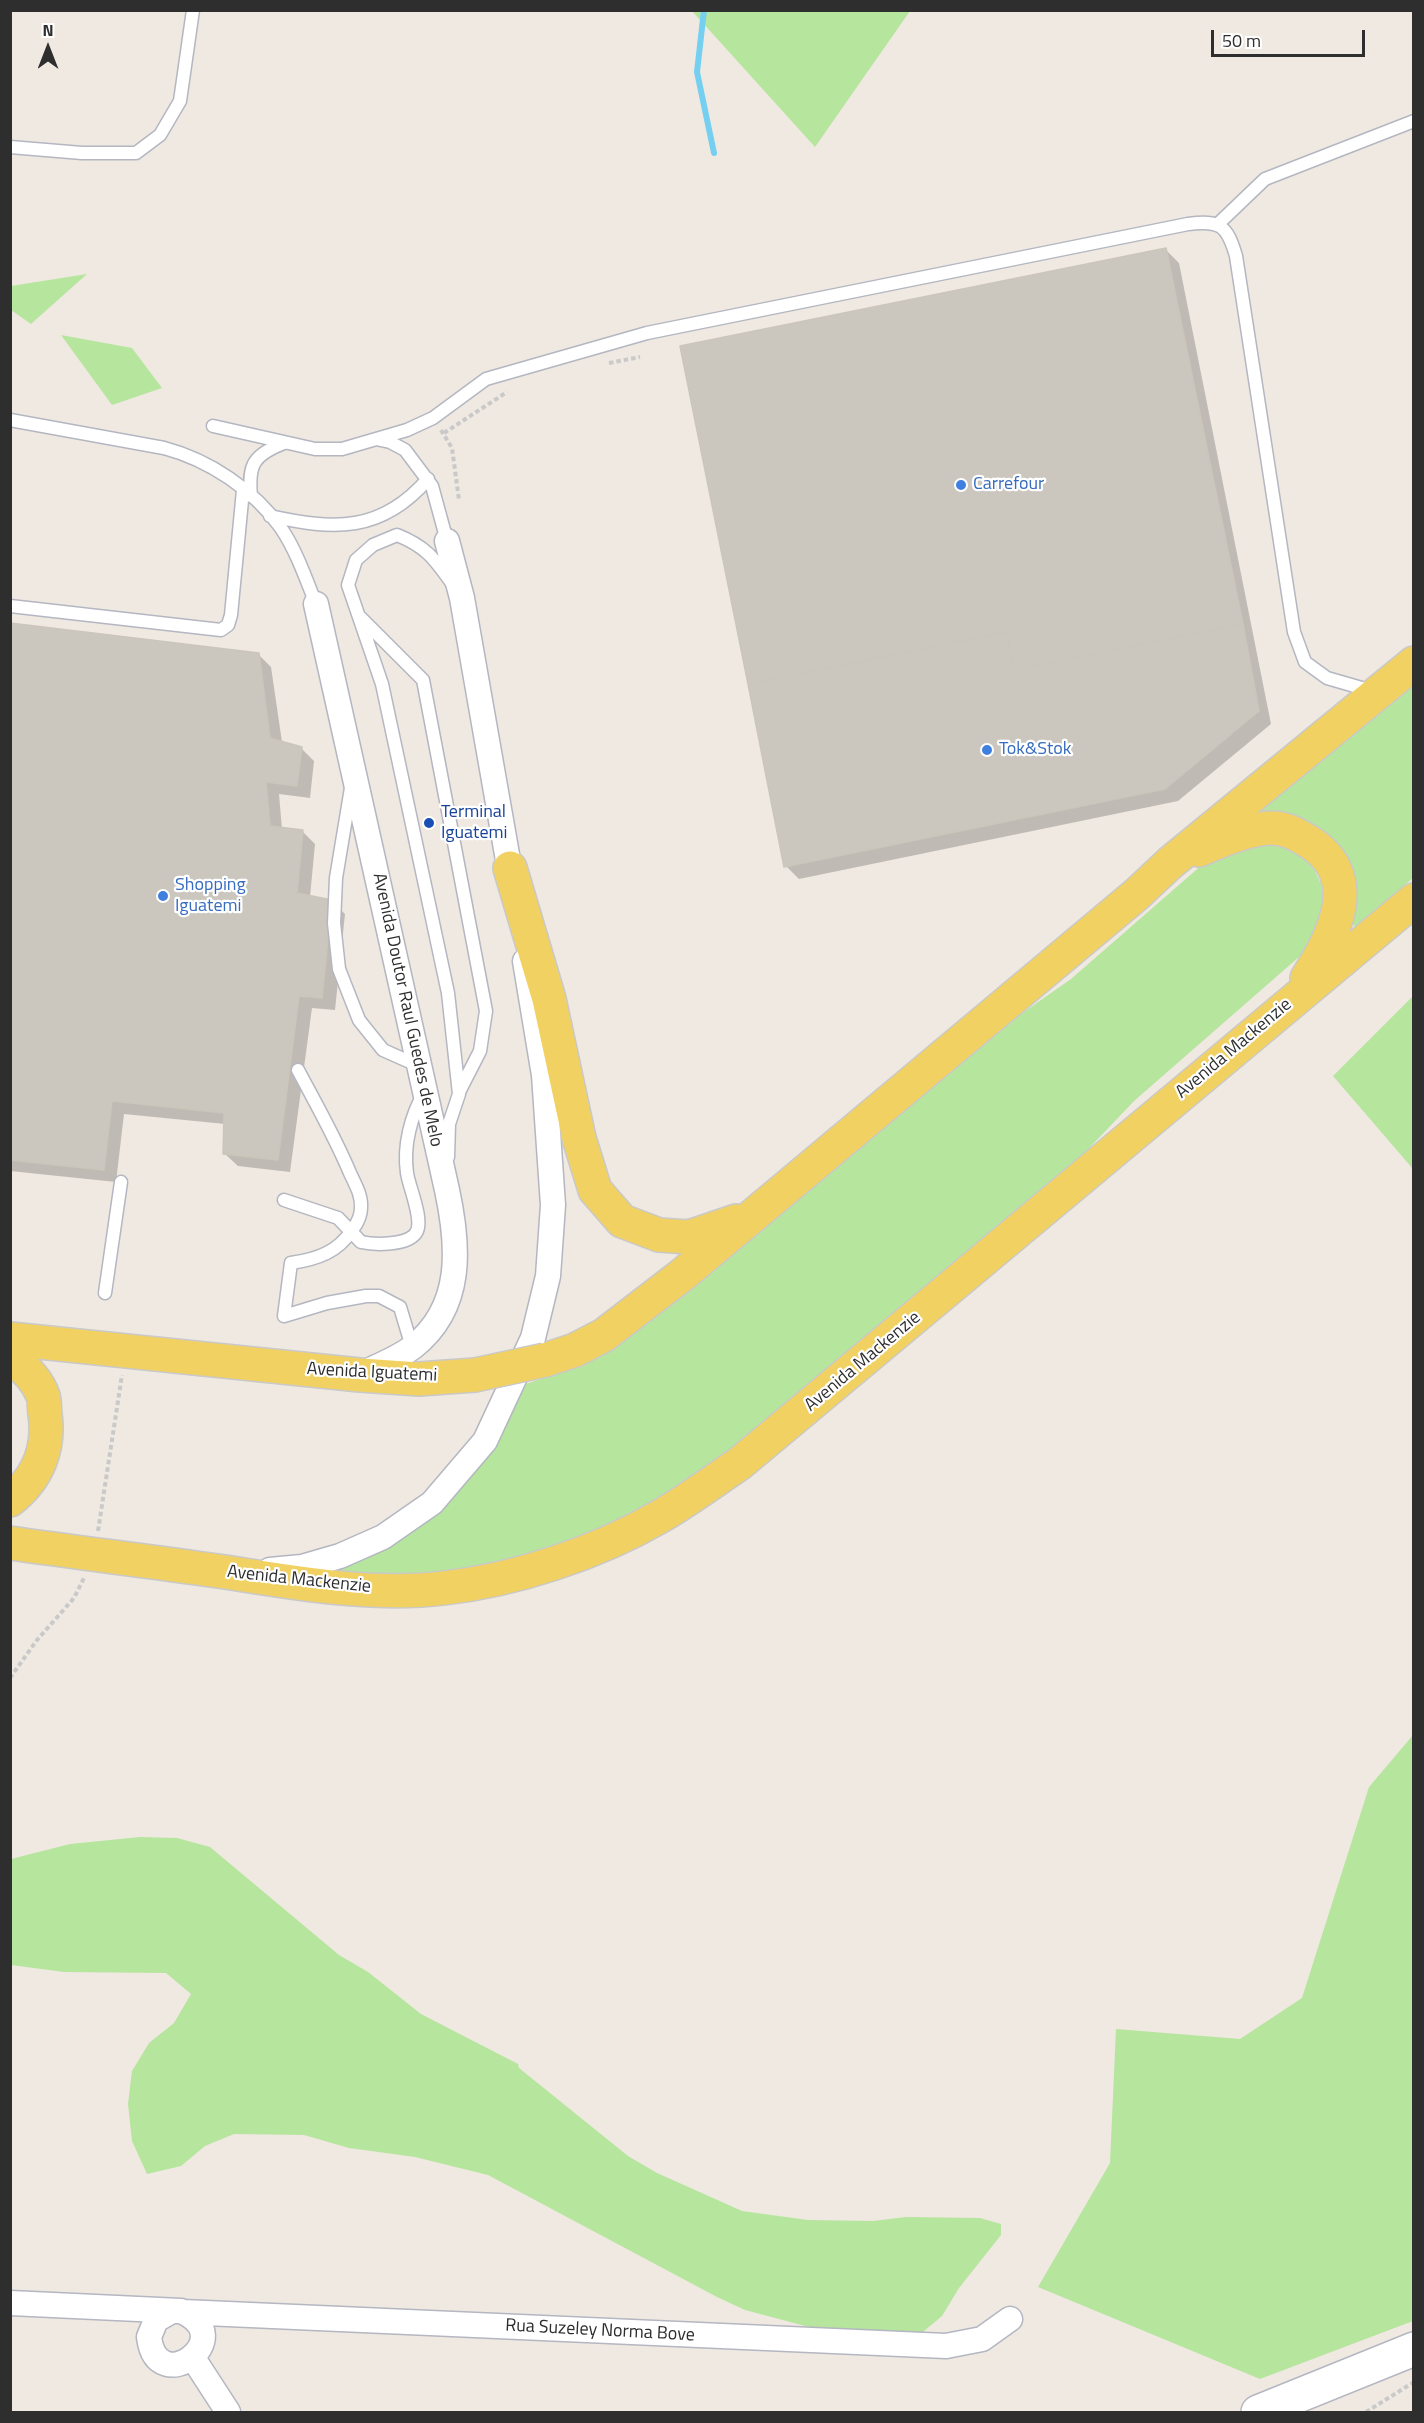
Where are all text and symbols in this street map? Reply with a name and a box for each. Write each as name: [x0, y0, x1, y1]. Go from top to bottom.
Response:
north arrow: [18, 18, 78, 78]
text: N: [42, 18, 54, 42]
scale bar: [1214, 18, 1368, 56]
text: 50 m: [1222, 27, 1261, 54]
place label: Carrefour: [973, 474, 1044, 496]
marker: Carrefour: [954, 478, 968, 492]
place label: Tok&Stok: [999, 739, 1071, 761]
marker: Tok&Stok: [980, 743, 994, 757]
place label: Terminal Iguatemi: [441, 802, 507, 844]
marker: Terminal Iguatemi: [422, 816, 436, 830]
street label: Avenida Doutor Raul Guedes de Melo: [367, 871, 447, 1149]
place label: Shopping Iguatemi: [175, 875, 246, 918]
marker: Shopping Iguatemi: [156, 889, 170, 903]
street label: Avenida Mackenzie: [1172, 994, 1296, 1104]
street label: Avenida Mackenzie: [801, 1307, 925, 1417]
street label: Avenida Iguatemi: [306, 1359, 438, 1387]
street label: Avenida Mackenzie: [226, 1562, 372, 1598]
street label: Rua Suzeley Norma Bove: [505, 2315, 695, 2347]

